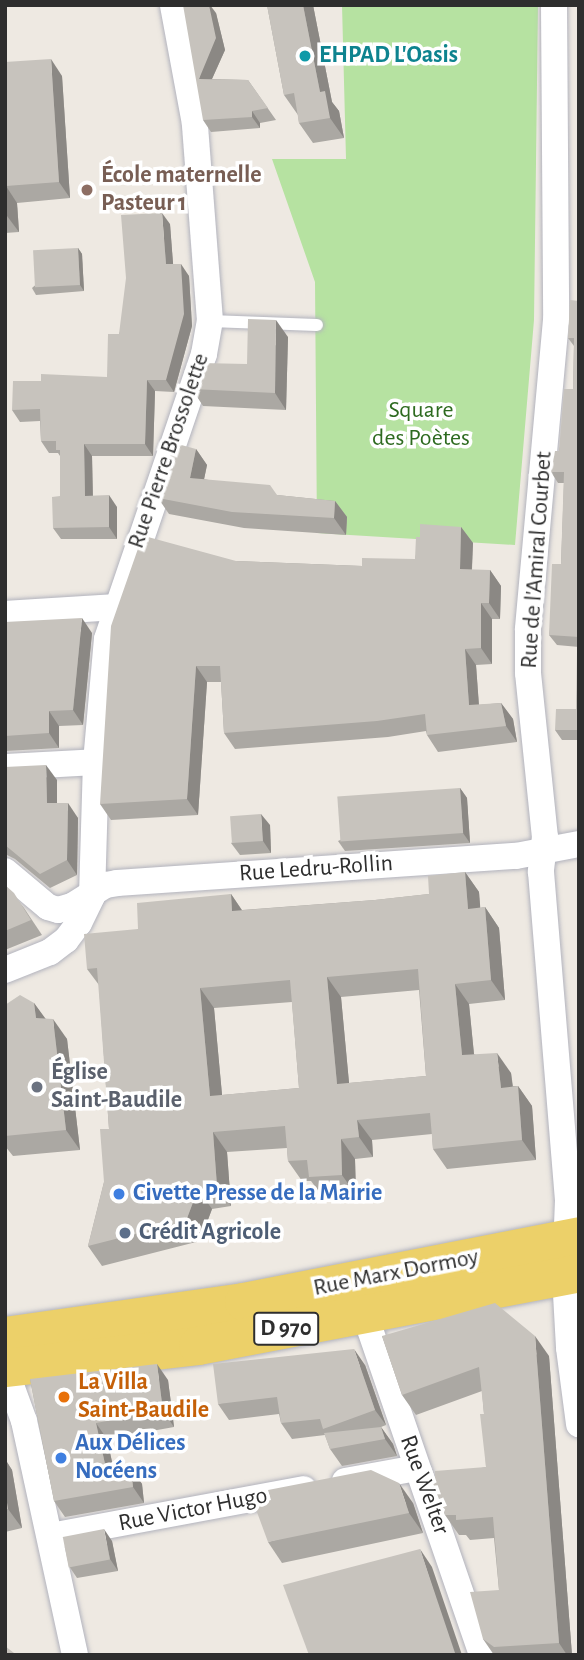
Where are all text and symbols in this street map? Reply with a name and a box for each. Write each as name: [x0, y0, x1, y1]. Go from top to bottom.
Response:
place label: EHPAD L'Oasis: [319, 42, 458, 70]
marker: EHPAD L'Oasis: [297, 48, 313, 64]
place label: École maternelle Pasteur 1: [101, 162, 262, 218]
marker: École maternelle Pasteur 1: [79, 182, 95, 198]
street label: Rue Pierre Brossolette: [122, 350, 216, 552]
park label: Square des Poètes: [372, 397, 470, 453]
street label: Rue de l'Amiral Courbet: [515, 450, 559, 670]
street label: Rue Ledru-Rollin: [238, 849, 394, 889]
place label: Église Saint-Baudile: [51, 1059, 182, 1115]
marker: Église Saint-Baudile: [29, 1079, 45, 1095]
place label: Civette Presse de la Mairie: [133, 1180, 382, 1208]
marker: Civette Presse de la Mairie: [111, 1186, 127, 1202]
place label: Crédit Agricole: [139, 1219, 281, 1247]
marker: Crédit Agricole: [117, 1225, 133, 1241]
street label: Rue Marx Dormoy: [311, 1243, 481, 1303]
road number: D 970: [253, 1310, 319, 1348]
place label: La Villa Saint-Baudile: [78, 1369, 209, 1425]
marker: La Villa Saint-Baudile: [56, 1389, 72, 1405]
place label: Aux Délices Nocéens: [75, 1430, 185, 1486]
street label: Rue Welter: [393, 1431, 455, 1539]
marker: Aux Délices Nocéens: [53, 1450, 69, 1466]
street label: Rue Victor Hugo: [116, 1481, 270, 1539]

